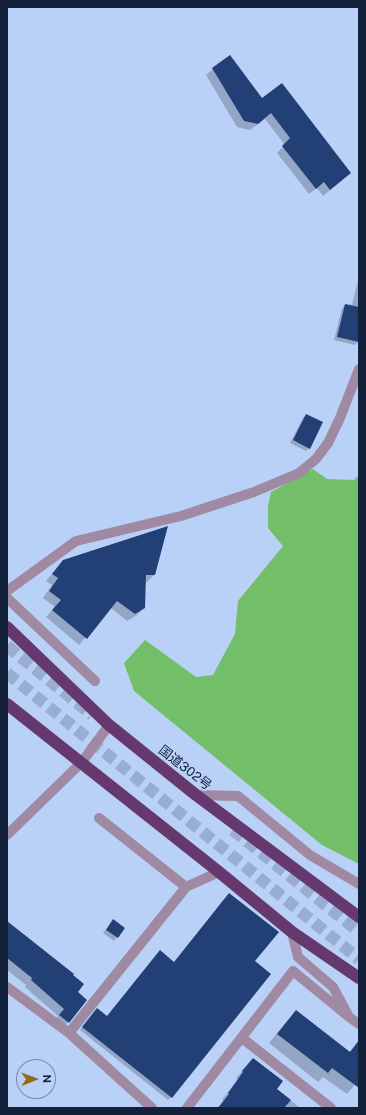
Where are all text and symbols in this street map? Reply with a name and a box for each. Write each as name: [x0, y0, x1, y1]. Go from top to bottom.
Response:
street label: 国道302号: [155, 743, 215, 793]
north arrow: [16, 1059, 56, 1099]
text: N: [41, 1074, 53, 1083]

